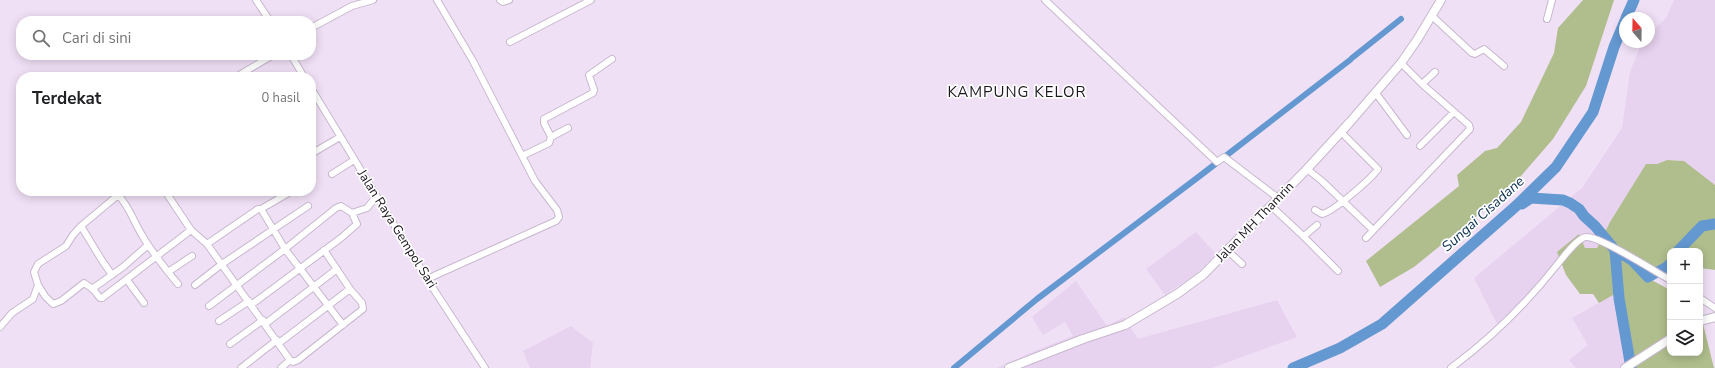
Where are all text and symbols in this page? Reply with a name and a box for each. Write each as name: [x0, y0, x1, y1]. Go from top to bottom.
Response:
north arrow: [1619, 12, 1655, 48]
search box: [16, 16, 316, 60]
icon: search: [30, 27, 52, 49]
text: Cari di sini: [62, 28, 131, 48]
district label: KAMPUNG KELOR: [947, 82, 1087, 102]
text: Terdekat: [32, 87, 101, 110]
text: 0 hasil: [261, 89, 300, 107]
street label: Jalan Raya Gempol Sari: [353, 165, 441, 292]
water label: Sungai Cisadane: [1438, 172, 1529, 256]
street label: Jalan MH Thamrin: [1211, 178, 1298, 267]
map controls: [1667, 248, 1703, 356]
button: +: [1667, 248, 1703, 284]
button: −: [1667, 284, 1703, 320]
button: layers: [1667, 320, 1703, 356]

